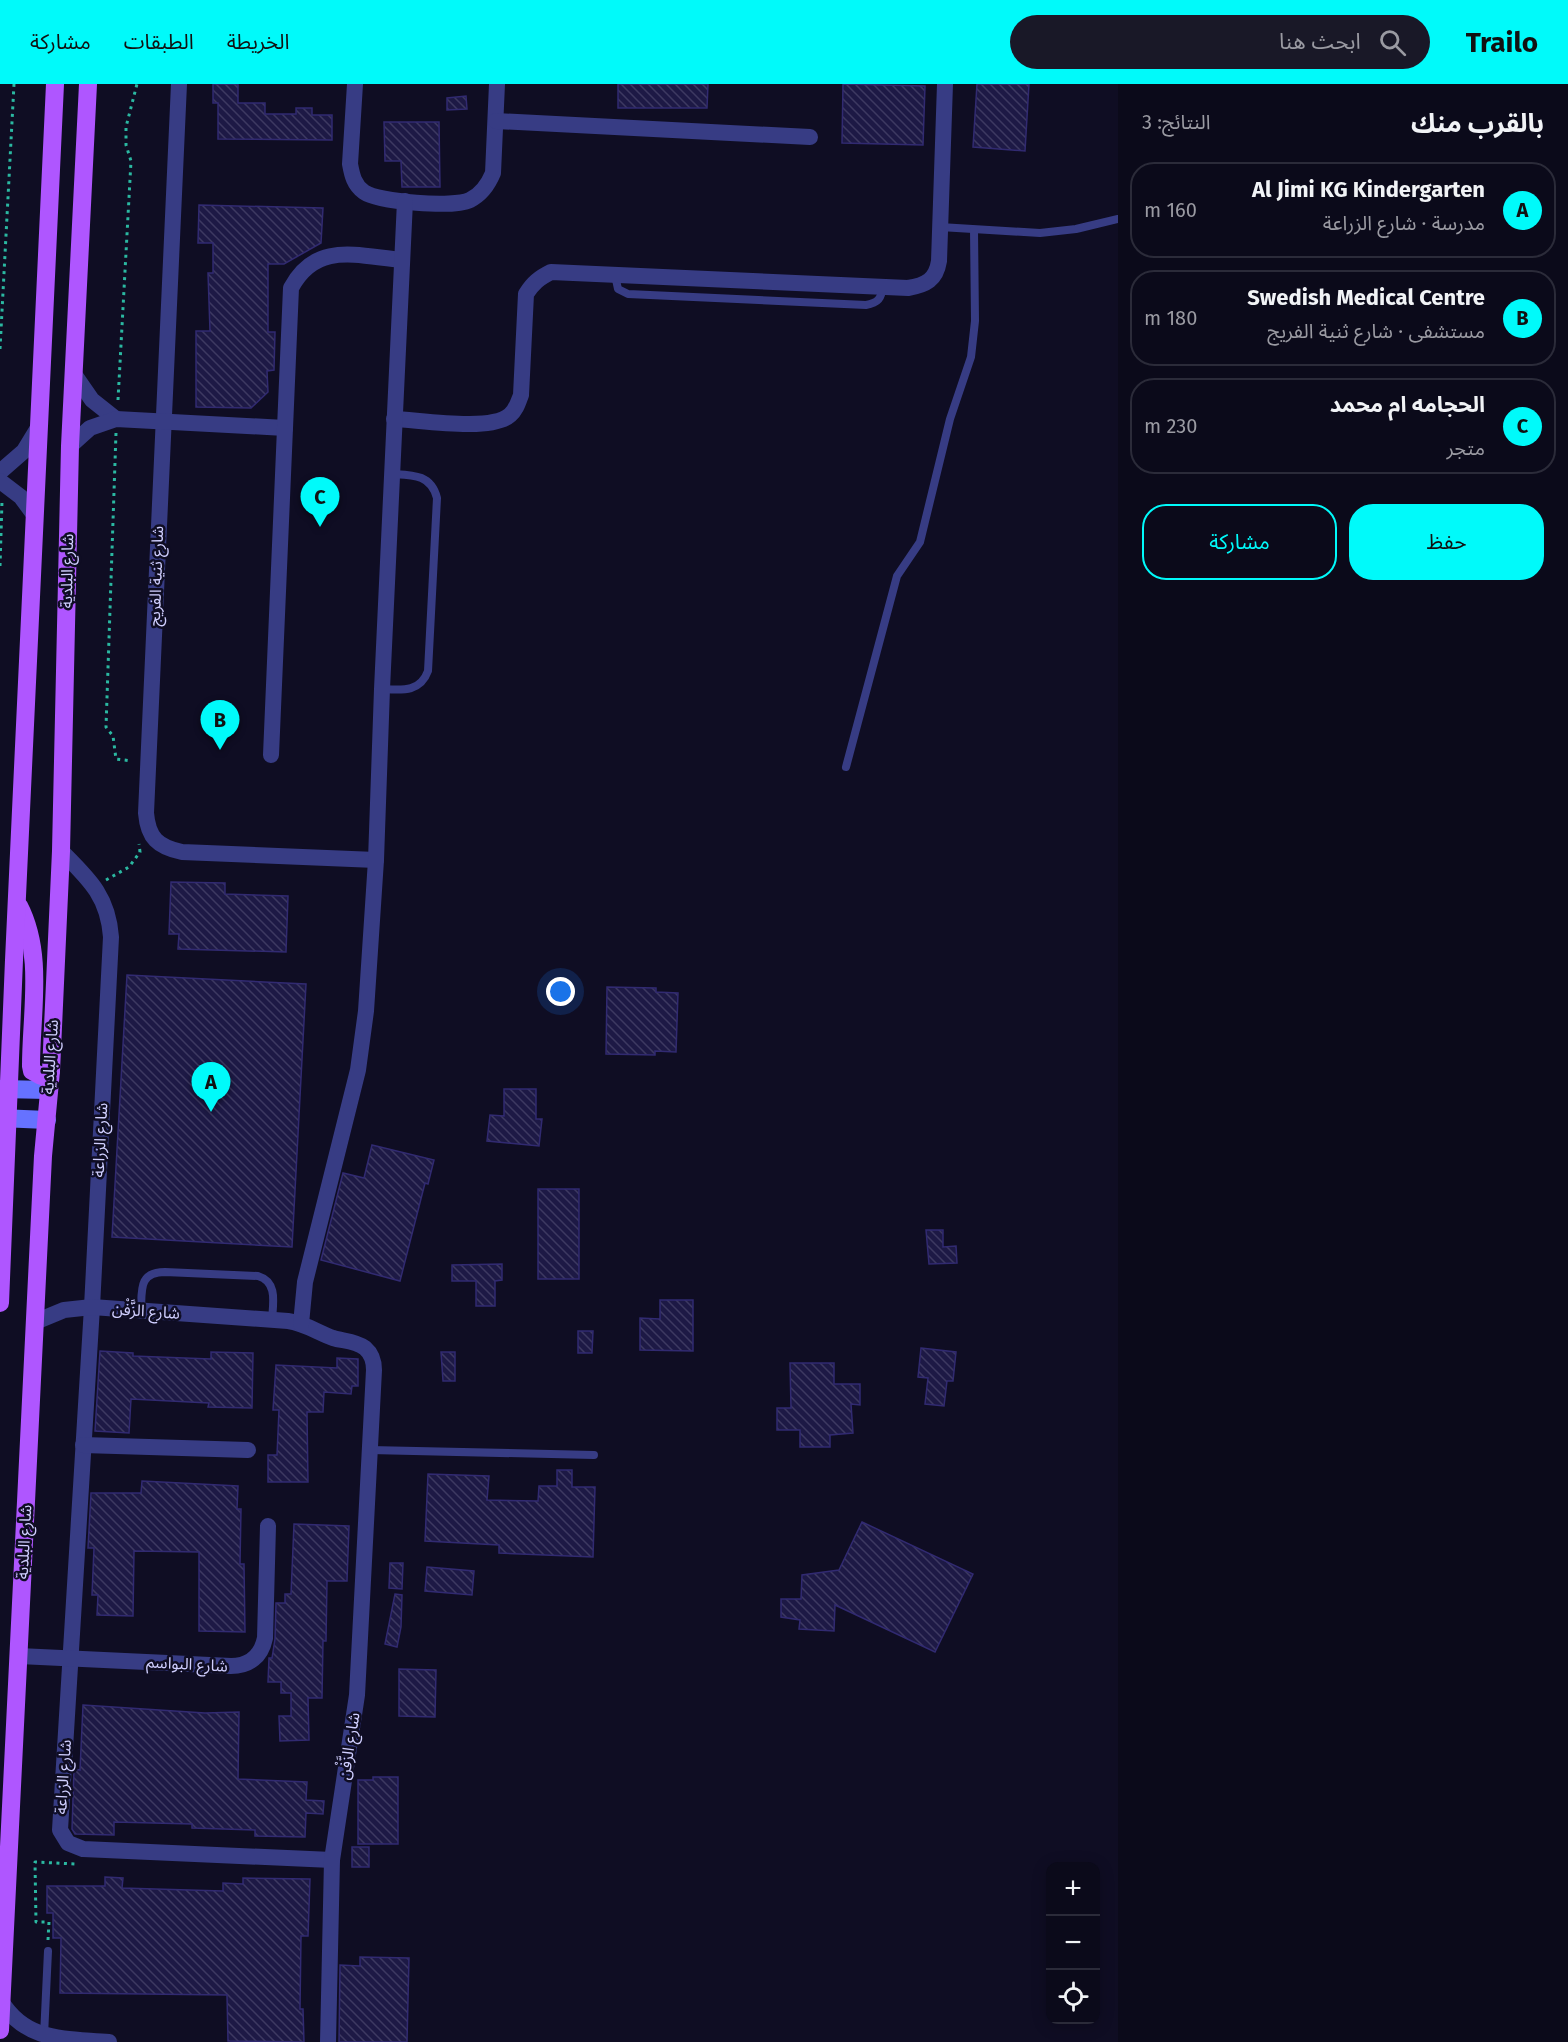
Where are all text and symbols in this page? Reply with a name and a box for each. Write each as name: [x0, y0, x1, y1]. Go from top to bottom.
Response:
search box: [1010, 15, 1430, 69]
icon: search: [1376, 26, 1409, 59]
text: Trailo: [1466, 26, 1538, 59]
text: ابحث هنا: [1279, 28, 1361, 55]
text: مشاركة: [30, 29, 91, 55]
text: الطبقات: [124, 29, 194, 55]
text: الخريطة: [227, 29, 290, 55]
text: بالقرب منك: [1411, 108, 1544, 139]
text: النتائج: 3: [1142, 110, 1211, 134]
text: Al Jimi KG Kindergarten: [1252, 176, 1485, 203]
text: 160 m: [1144, 198, 1197, 222]
text: A: [1517, 198, 1528, 222]
text: مدرسة · شارع الزراعة: [1323, 211, 1485, 235]
text: Swedish Medical Centre: [1247, 284, 1485, 311]
text: 180 m: [1144, 306, 1197, 330]
text: B: [1516, 306, 1529, 330]
text: مستشفى · شارع ثنية الفريج: [1267, 319, 1485, 343]
text: الحجامه ام محمد: [1330, 391, 1485, 418]
text: 230 m: [1144, 414, 1197, 438]
text: C: [1517, 414, 1528, 438]
text: متجر: [1446, 436, 1485, 460]
pin: C: [300, 478, 340, 527]
button: مشاركة: [1142, 504, 1337, 580]
button: حفظ: [1349, 504, 1544, 580]
street label: شارع ثنية الفريج: [145, 525, 170, 627]
street label: شارع البلدية: [57, 533, 80, 609]
pin: B: [200, 700, 240, 750]
your location: [546, 977, 575, 1006]
street label: شارع البلدية: [38, 1019, 65, 1095]
pin: A: [192, 1062, 230, 1112]
street label: شارع الزراعة: [89, 1102, 114, 1178]
street label: شارع الزَّفْن: [111, 1297, 181, 1326]
street label: شارع البلدية: [13, 1504, 38, 1580]
street label: شارع البواسم: [146, 1652, 228, 1679]
street label: شارع الزَّفْن: [332, 1711, 367, 1782]
street label: شارع الزراعة: [51, 1739, 78, 1815]
map controls: [1046, 1862, 1100, 2024]
button: +: [1046, 1862, 1100, 1916]
button: −: [1046, 1916, 1100, 1970]
button: locate: [1046, 1970, 1100, 2024]

